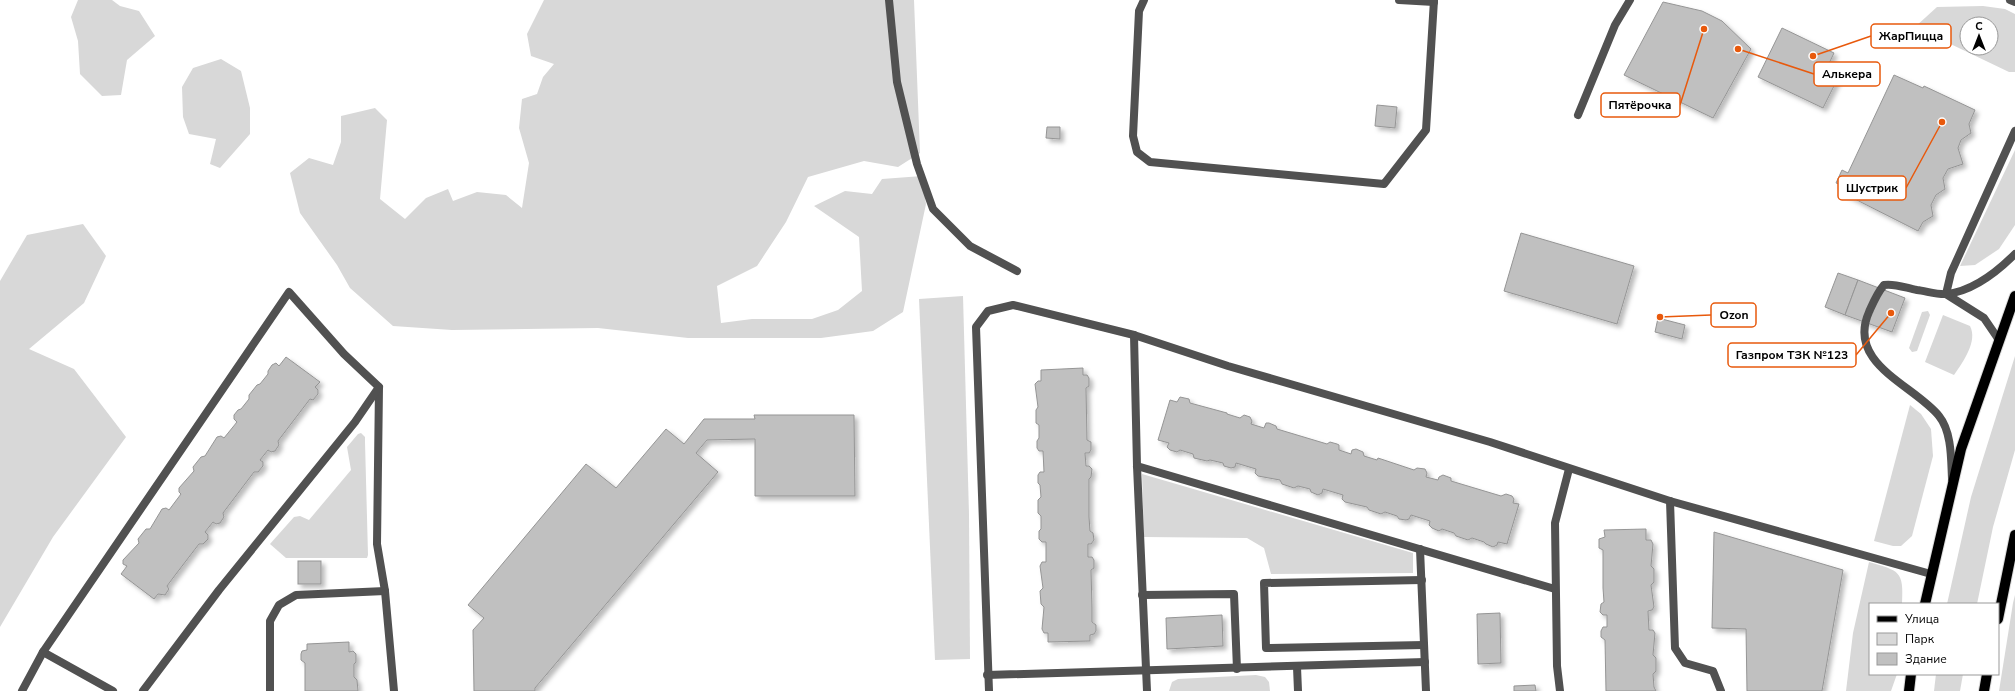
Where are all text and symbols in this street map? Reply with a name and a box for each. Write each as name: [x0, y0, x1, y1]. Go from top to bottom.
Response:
north arrow: [1959, 16, 1999, 56]
text: С: [1975, 19, 1983, 34]
callout: ЖарПицца: [1871, 24, 1951, 48]
text: ЖарПицца: [1879, 28, 1943, 44]
callout: Алькера: [1814, 62, 1880, 86]
text: Алькера: [1822, 66, 1872, 82]
callout: Пятёрочка: [1601, 93, 1680, 117]
text: Пятёрочка: [1608, 97, 1672, 113]
callout: Шустрик: [1838, 176, 1906, 200]
text: Шустрик: [1846, 180, 1898, 196]
callout: Ozon: [1711, 303, 1756, 327]
text: Ozon: [1720, 307, 1748, 323]
callout: Газпром ТЗК №123: [1728, 343, 1856, 367]
text: Газпром ТЗК №123: [1736, 347, 1848, 363]
legend: [1869, 603, 1999, 675]
text: Улица: [1904, 611, 1939, 627]
text: Парк: [1905, 631, 1935, 647]
text: Здание: [1905, 651, 1947, 667]

